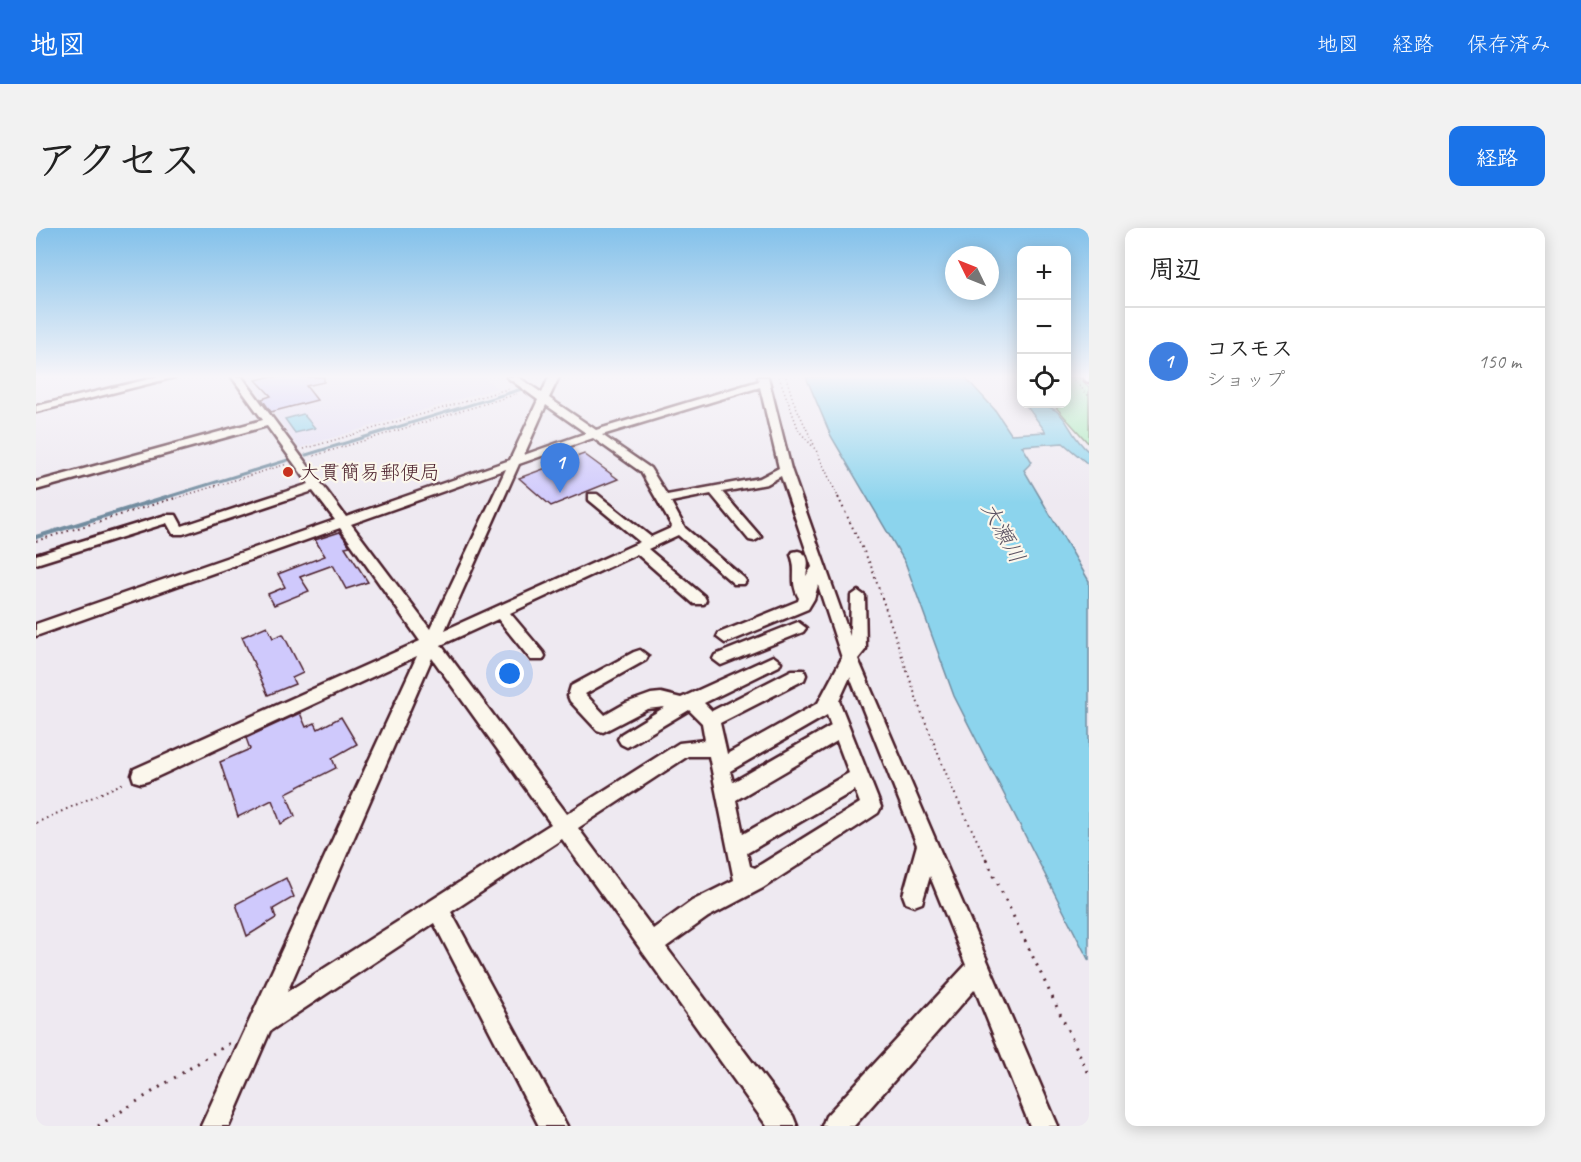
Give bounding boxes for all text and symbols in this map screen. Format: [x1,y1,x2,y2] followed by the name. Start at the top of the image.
[30,27,86,62] text: 地図
[1317,31,1359,57] text: 地図
[1392,31,1434,57] text: 経路
[1467,31,1551,57] text: 保存済み
[1449,126,1545,186] button: 経路
[36,134,201,187] text: アクセス
[945,246,999,300] north arrow
[1017,246,1071,408] map controls
[1017,246,1071,300] button: +
[1149,253,1201,286] text: 周辺
[1017,300,1071,354] button: −
[1206,335,1293,363] text: コスモス
[1164,349,1173,374] text: 1
[1478,349,1521,374] text: 150 m
[1017,354,1071,408] button: locate
[1206,367,1285,392] text: ショップ
[540,444,580,493] pin: 1
[300,460,440,485] place label: 大貫簡易郵便局
[281,465,295,479] marker: 大貫簡易郵便局
[975,497,1031,568] water label: 大瀬川
[495,659,524,688] your location

